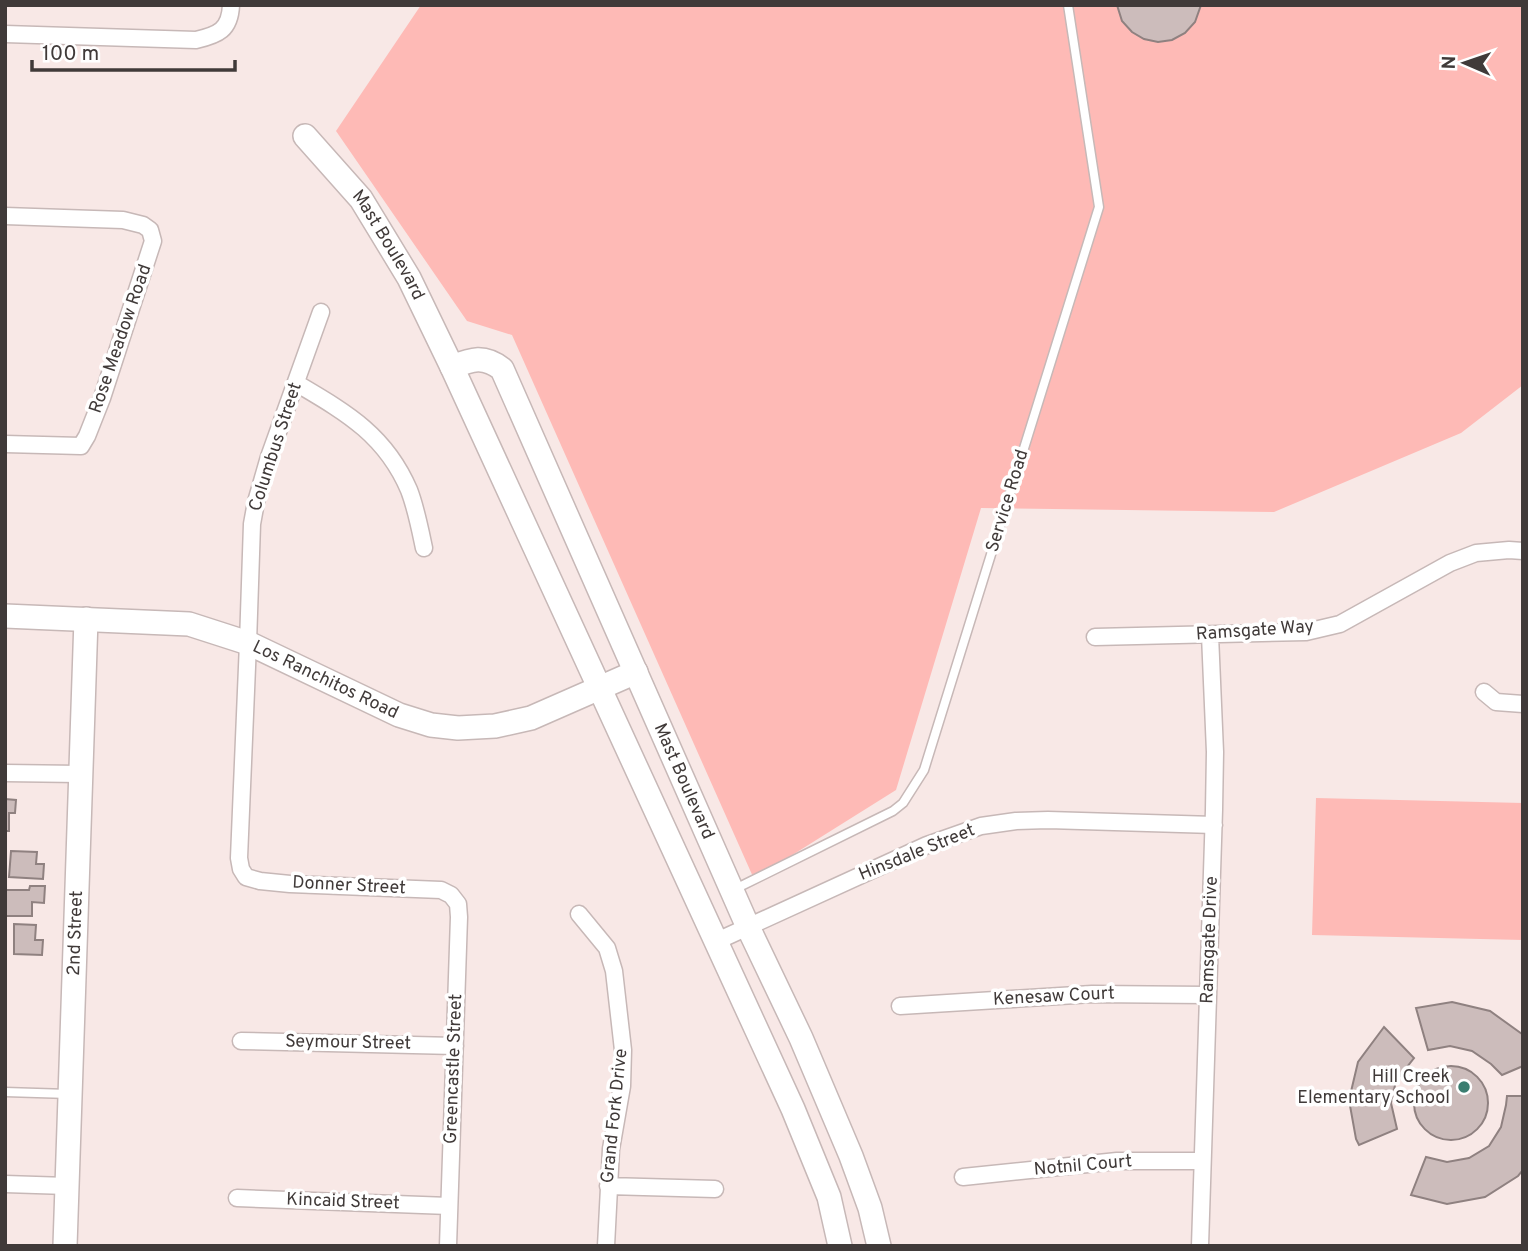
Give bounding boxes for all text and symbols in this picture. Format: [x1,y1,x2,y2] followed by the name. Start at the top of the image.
[32,28,234,72] scale bar
[1430,28,1500,98] north arrow
[42,41,99,68] text: 100 m
[1438,55,1462,70] text: N
[347,185,430,304] street label: Mast Boulevard
[85,261,157,417] street label: Rose Meadow Road
[244,379,308,515] street label: Columbus Street
[982,447,1034,555] street label: Service Road
[1195,615,1315,647] street label: Ramsgate Way
[249,635,402,725] street label: Los Ranchitos Road
[648,720,719,843] street label: Mast Boulevard
[856,819,978,887] street label: Hinsdale Street
[292,872,406,900] street label: Donner Street
[1196,876,1224,1004] street label: Ramsgate Drive
[63,890,88,976] street label: 2nd Street
[992,982,1116,1012] street label: Kenesaw Court
[440,993,468,1145] street label: Greencastle Street
[285,1030,411,1056] street label: Seymour Street
[596,1047,634,1185] street label: Grand Fork Drive
[1297,1066,1450,1110] place label: Hill Creek Elementary School
[1456,1079,1472,1095] marker: Hill Creek Elementary School
[1033,1150,1133,1182] street label: Notnil Court
[286,1189,400,1215] street label: Kincaid Street

